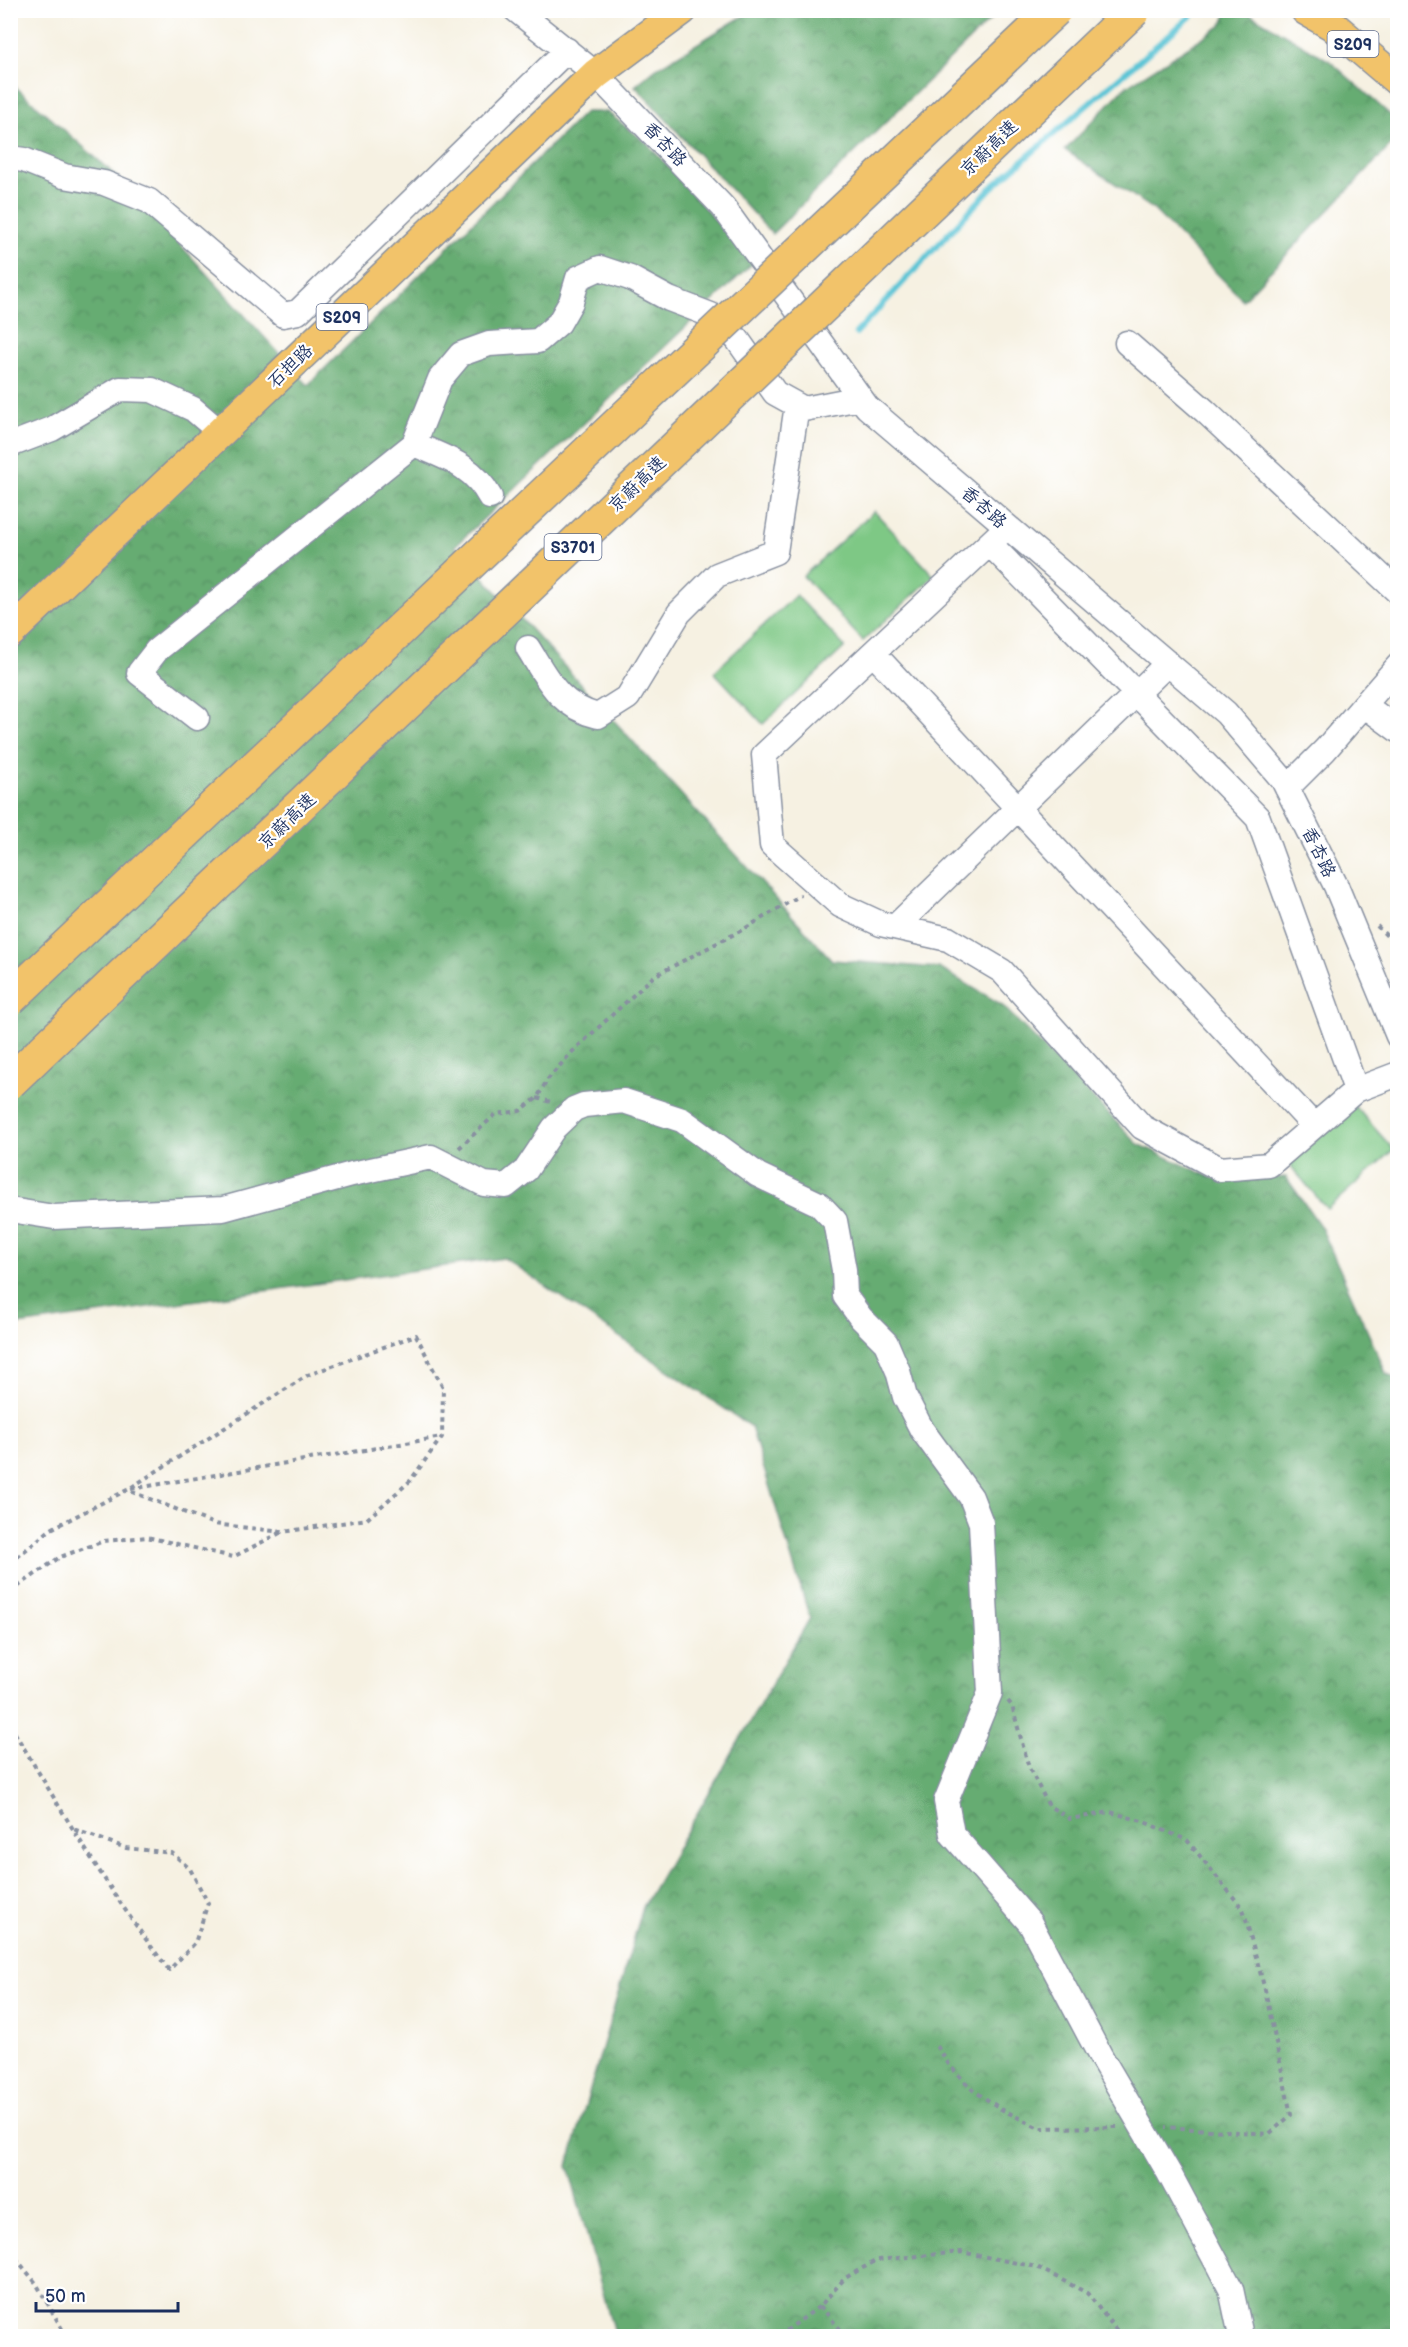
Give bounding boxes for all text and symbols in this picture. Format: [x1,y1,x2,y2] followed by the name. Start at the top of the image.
[1328,31,1378,57] road number: S209
[956,116,1023,181] street label: 京蔚高速
[638,118,691,171] street label: 香杏路
[316,304,368,330] road number: S209
[264,340,317,393] street label: 石担路
[604,452,671,517] street label: 京蔚高速
[956,482,1011,533] street label: 香杏路
[544,534,602,560] road number: S3701
[254,789,321,854] street label: 京蔚高速
[1297,823,1340,881] street label: 香杏路
[36,2275,178,2313] scale bar
[45,2286,86,2307] text: 50 m

